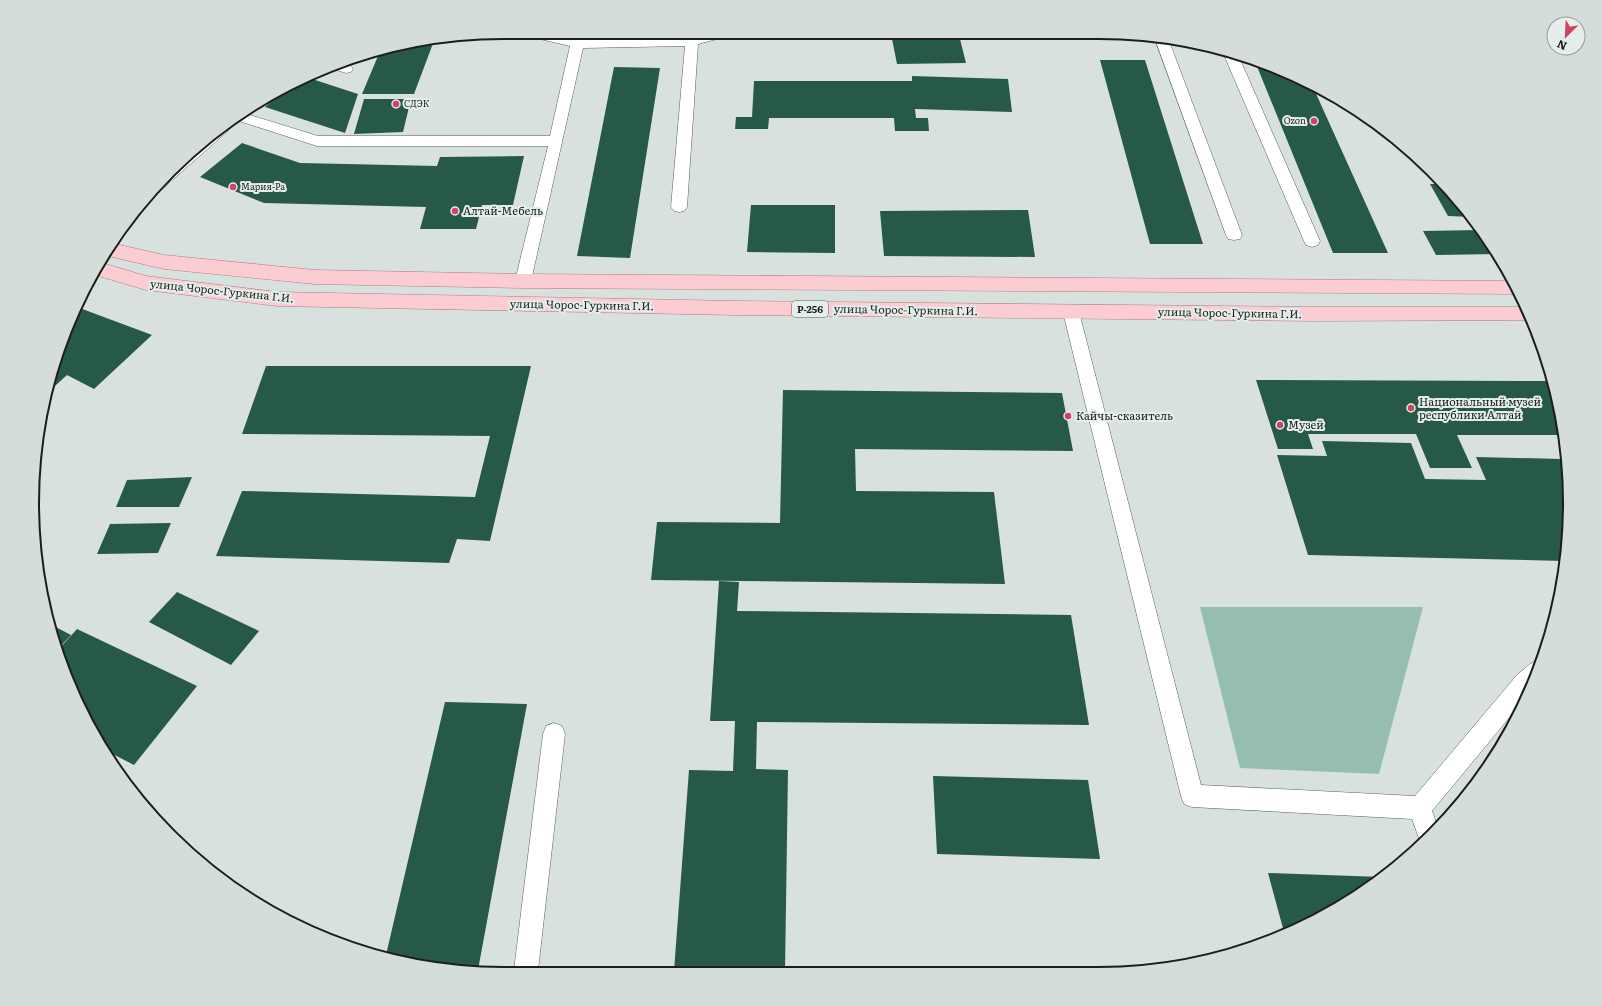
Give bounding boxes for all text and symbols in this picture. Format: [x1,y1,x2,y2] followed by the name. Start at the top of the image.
[1546,16,1586,56] north arrow
[1554,37,1569,55] text: N
[404,96,430,110] place label: СДЭК
[391,99,401,109] marker: СДЭК
[1284,113,1306,127] place label: Ozon
[1309,116,1319,126] marker: Ozon
[241,179,285,193] place label: Мария-Ра
[228,182,238,192] marker: Мария-Ра
[463,202,543,218] place label: Алтай-Мебель
[450,206,460,216] marker: Алтай-Мебель
[150,275,295,305] street label: улица Чорос-Гуркина Г.И.
[510,295,654,313] street label: улица Чорос-Гуркина Г.И.
[834,300,978,318] street label: улица Чорос-Гуркина Г.И.
[792,301,828,317] road number: Р-256
[1158,303,1302,321] street label: улица Чорос-Гуркина Г.И.
[1419,393,1541,422] place label: Национальный музей республики Алтай
[1406,403,1416,413] marker: Национальный музей республики Алтай
[1076,407,1173,423] place label: Кайчы-сказитель
[1063,411,1073,421] marker: Кайчы-сказитель
[1288,416,1324,432] place label: Музей
[1275,420,1285,430] marker: Музей

